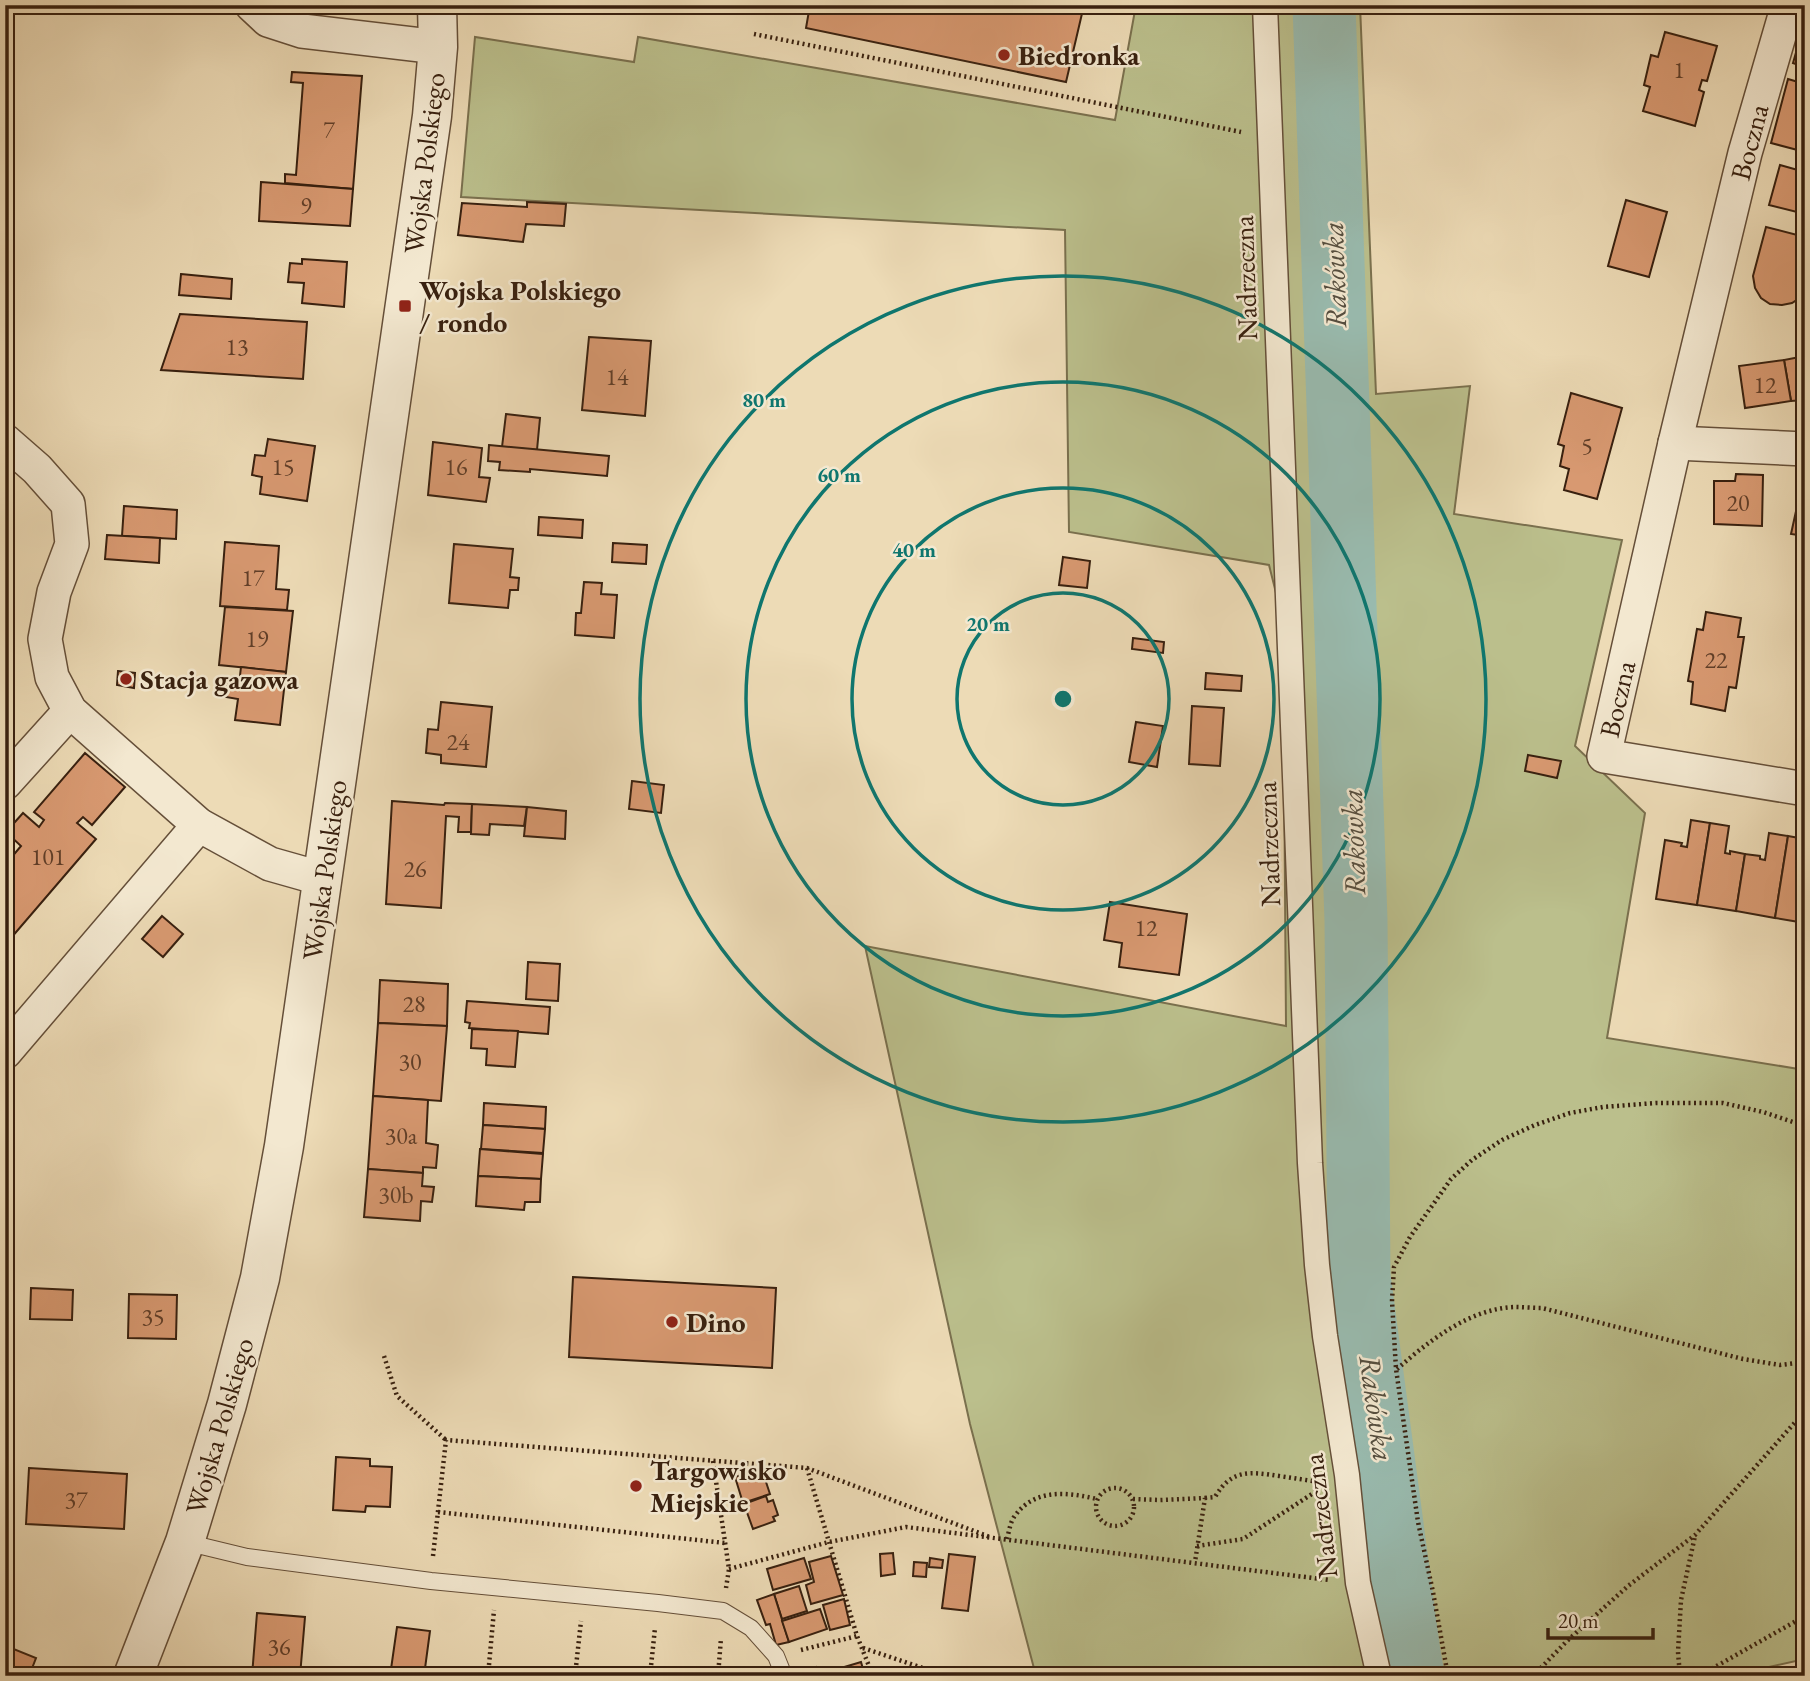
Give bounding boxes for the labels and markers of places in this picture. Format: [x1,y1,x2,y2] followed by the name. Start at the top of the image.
[1018,37,1140,73] place label: Biedronka
[996,47,1012,63] marker: Biedronka
[419,272,621,340] place label: Wojska Polskiego / rondo
[397,298,413,314] marker: Wojska Polskiego / rondo
[140,661,299,697] place label: Stacja gazowa
[118,671,134,687] marker: Stacja gazowa
[1051,687,1075,711] centre of rings
[686,1304,746,1340] place label: Dino
[664,1314,680,1330] marker: Dino
[650,1452,786,1520] place label: Targowisko Miejskie
[628,1478,644,1494] marker: Targowisko Miejskie

